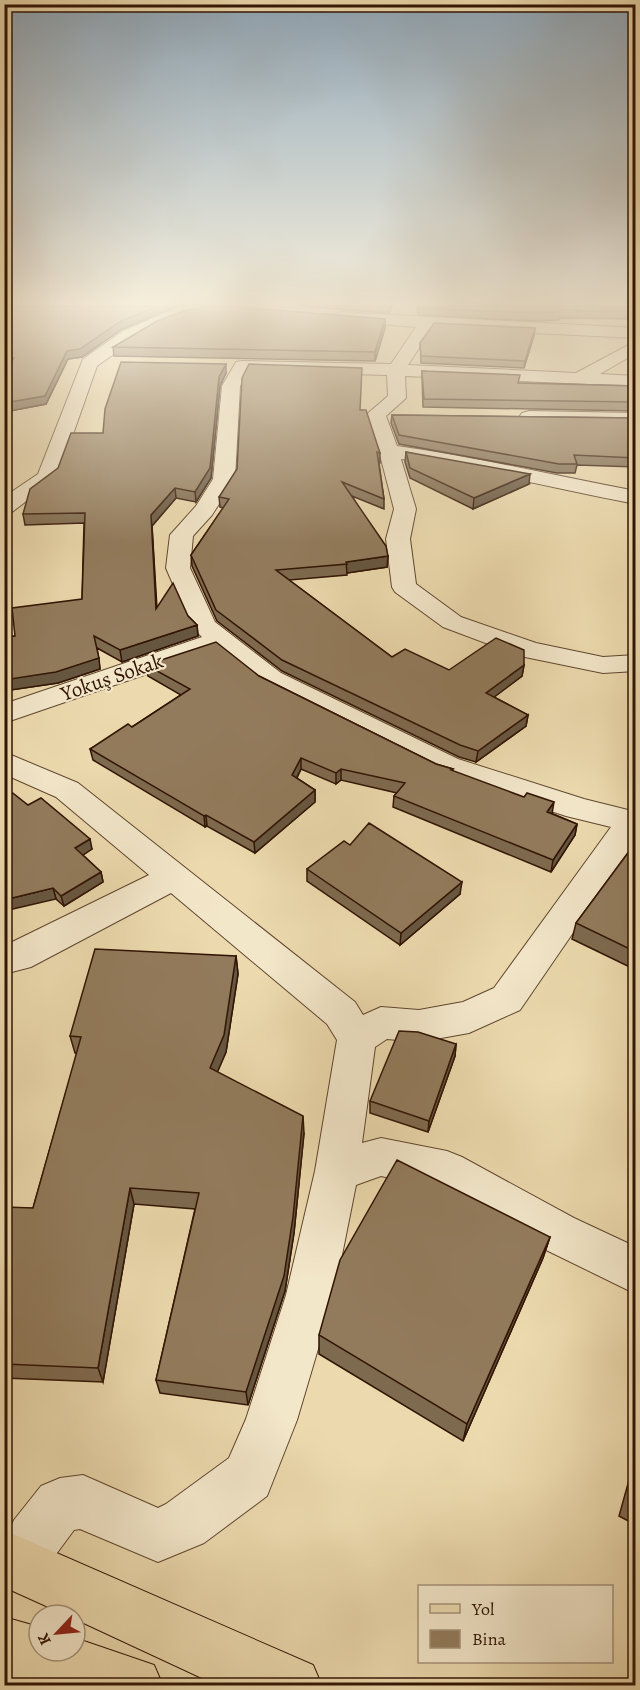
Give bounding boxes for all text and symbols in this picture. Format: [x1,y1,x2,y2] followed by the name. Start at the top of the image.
[56,646,168,708] street label: Yokuş Sokak
[418,1585,613,1663] legend
[471,1597,495,1621] text: Yol
[27,1603,87,1663] north arrow
[472,1627,507,1651] text: Bina
[32,1629,57,1649] text: K

